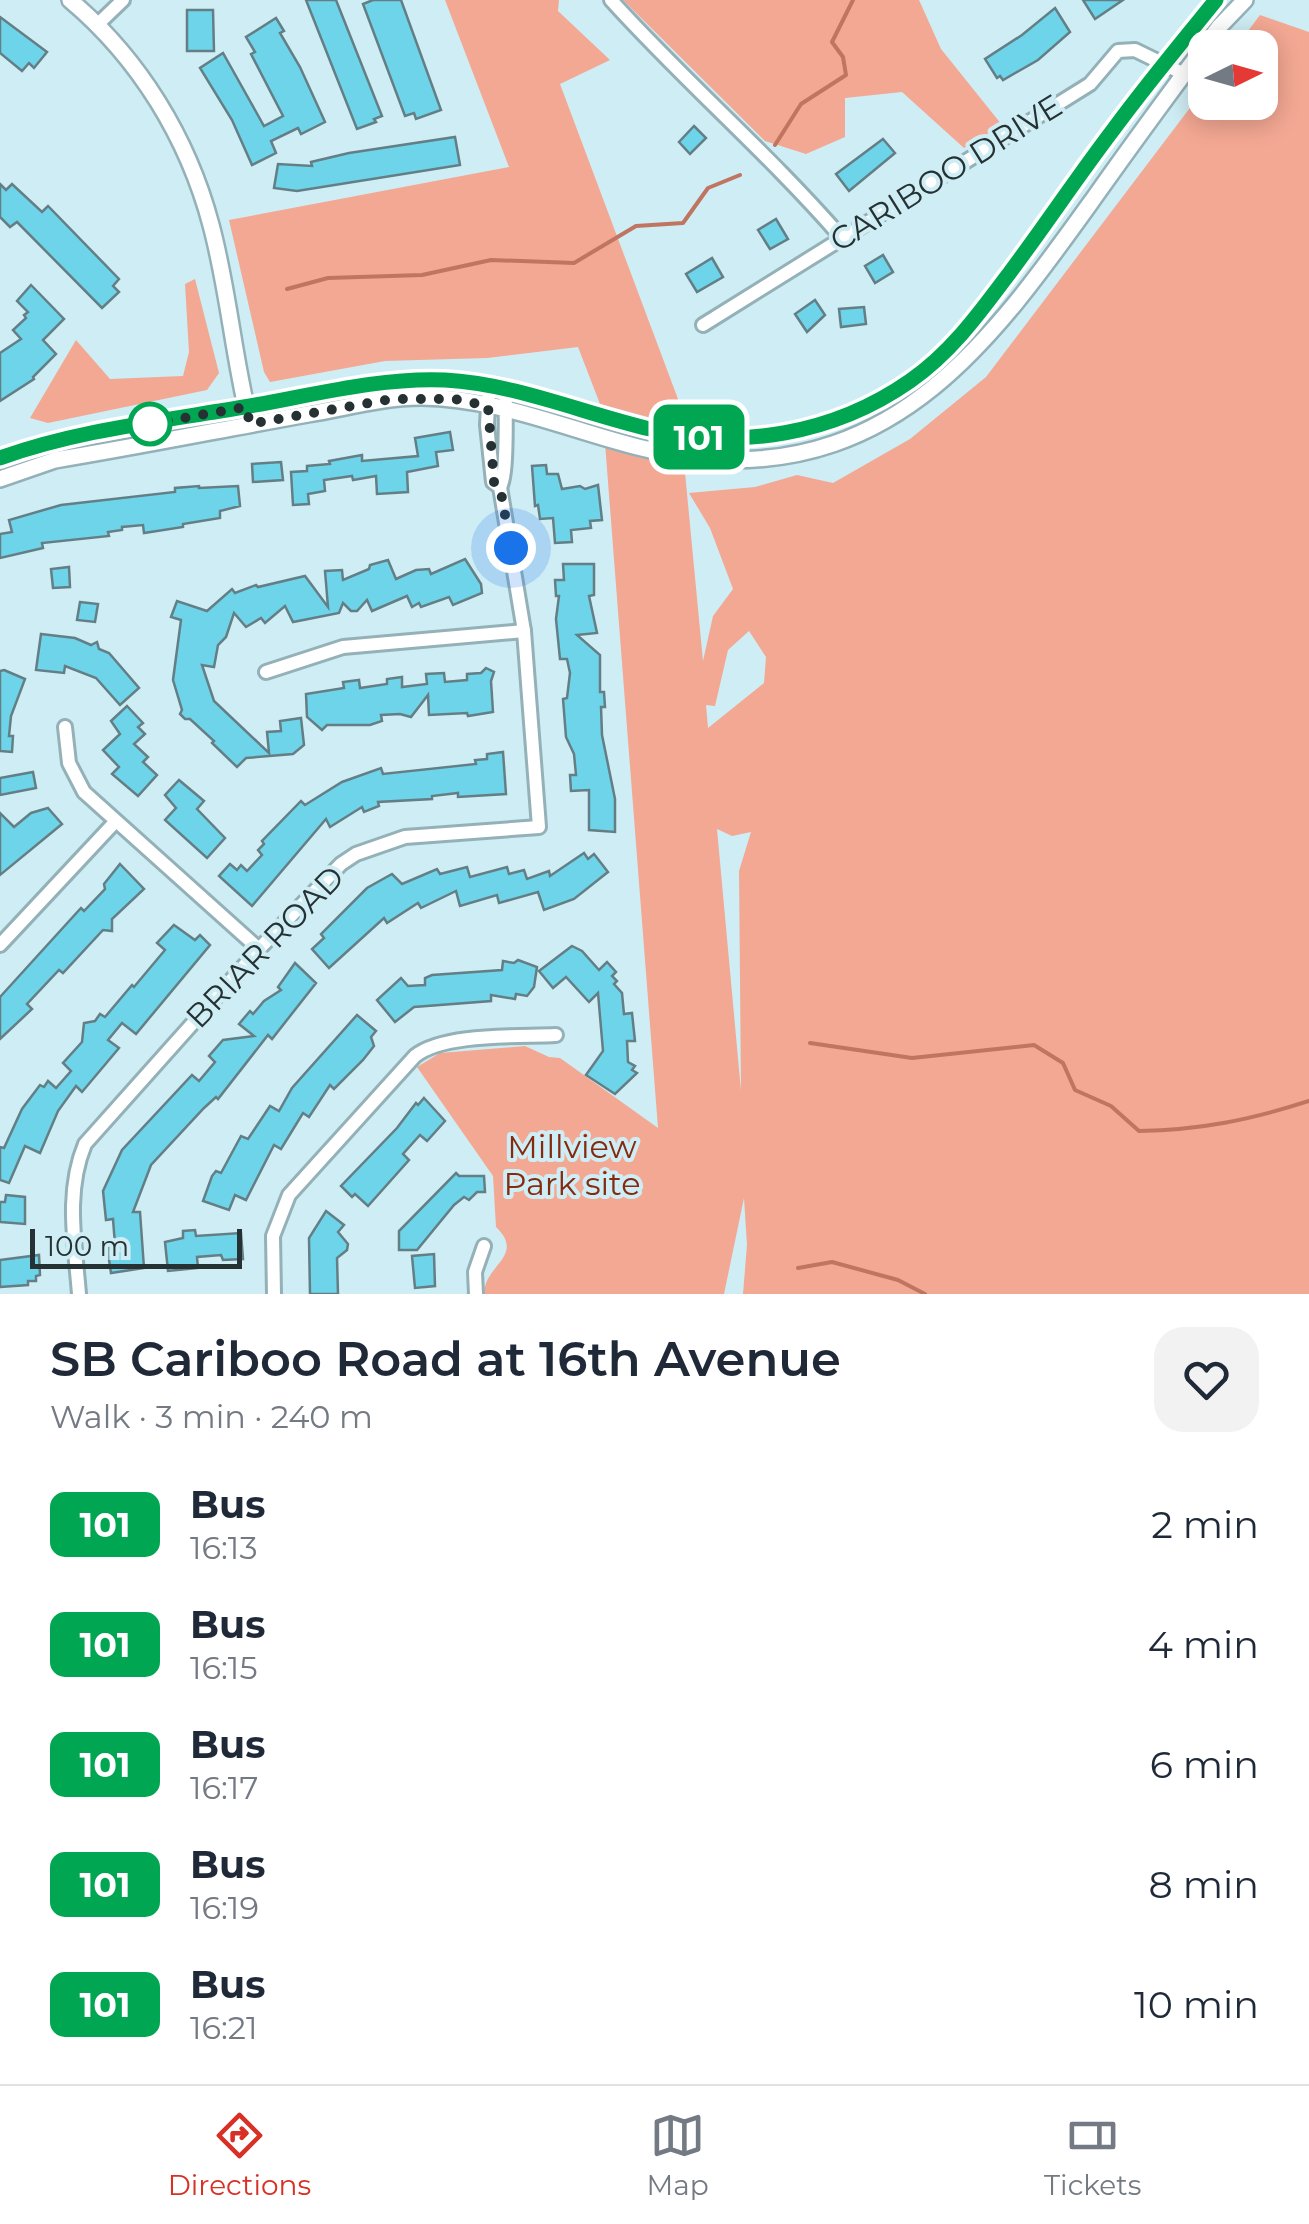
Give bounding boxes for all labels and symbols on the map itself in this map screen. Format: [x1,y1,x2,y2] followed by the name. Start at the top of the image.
[1188,30,1278,120] north arrow
[823,86,1069,260] street label: CARIBOO DRIVE
[129,403,171,445] unlabelled marker
[642,404,756,470] line badge: 101
[486,523,536,573] your location
[178,857,352,1036] street label: BRIAR ROAD
[503,1127,641,1203] park label: Millview Park site
[30,1224,242,1268] scale bar

